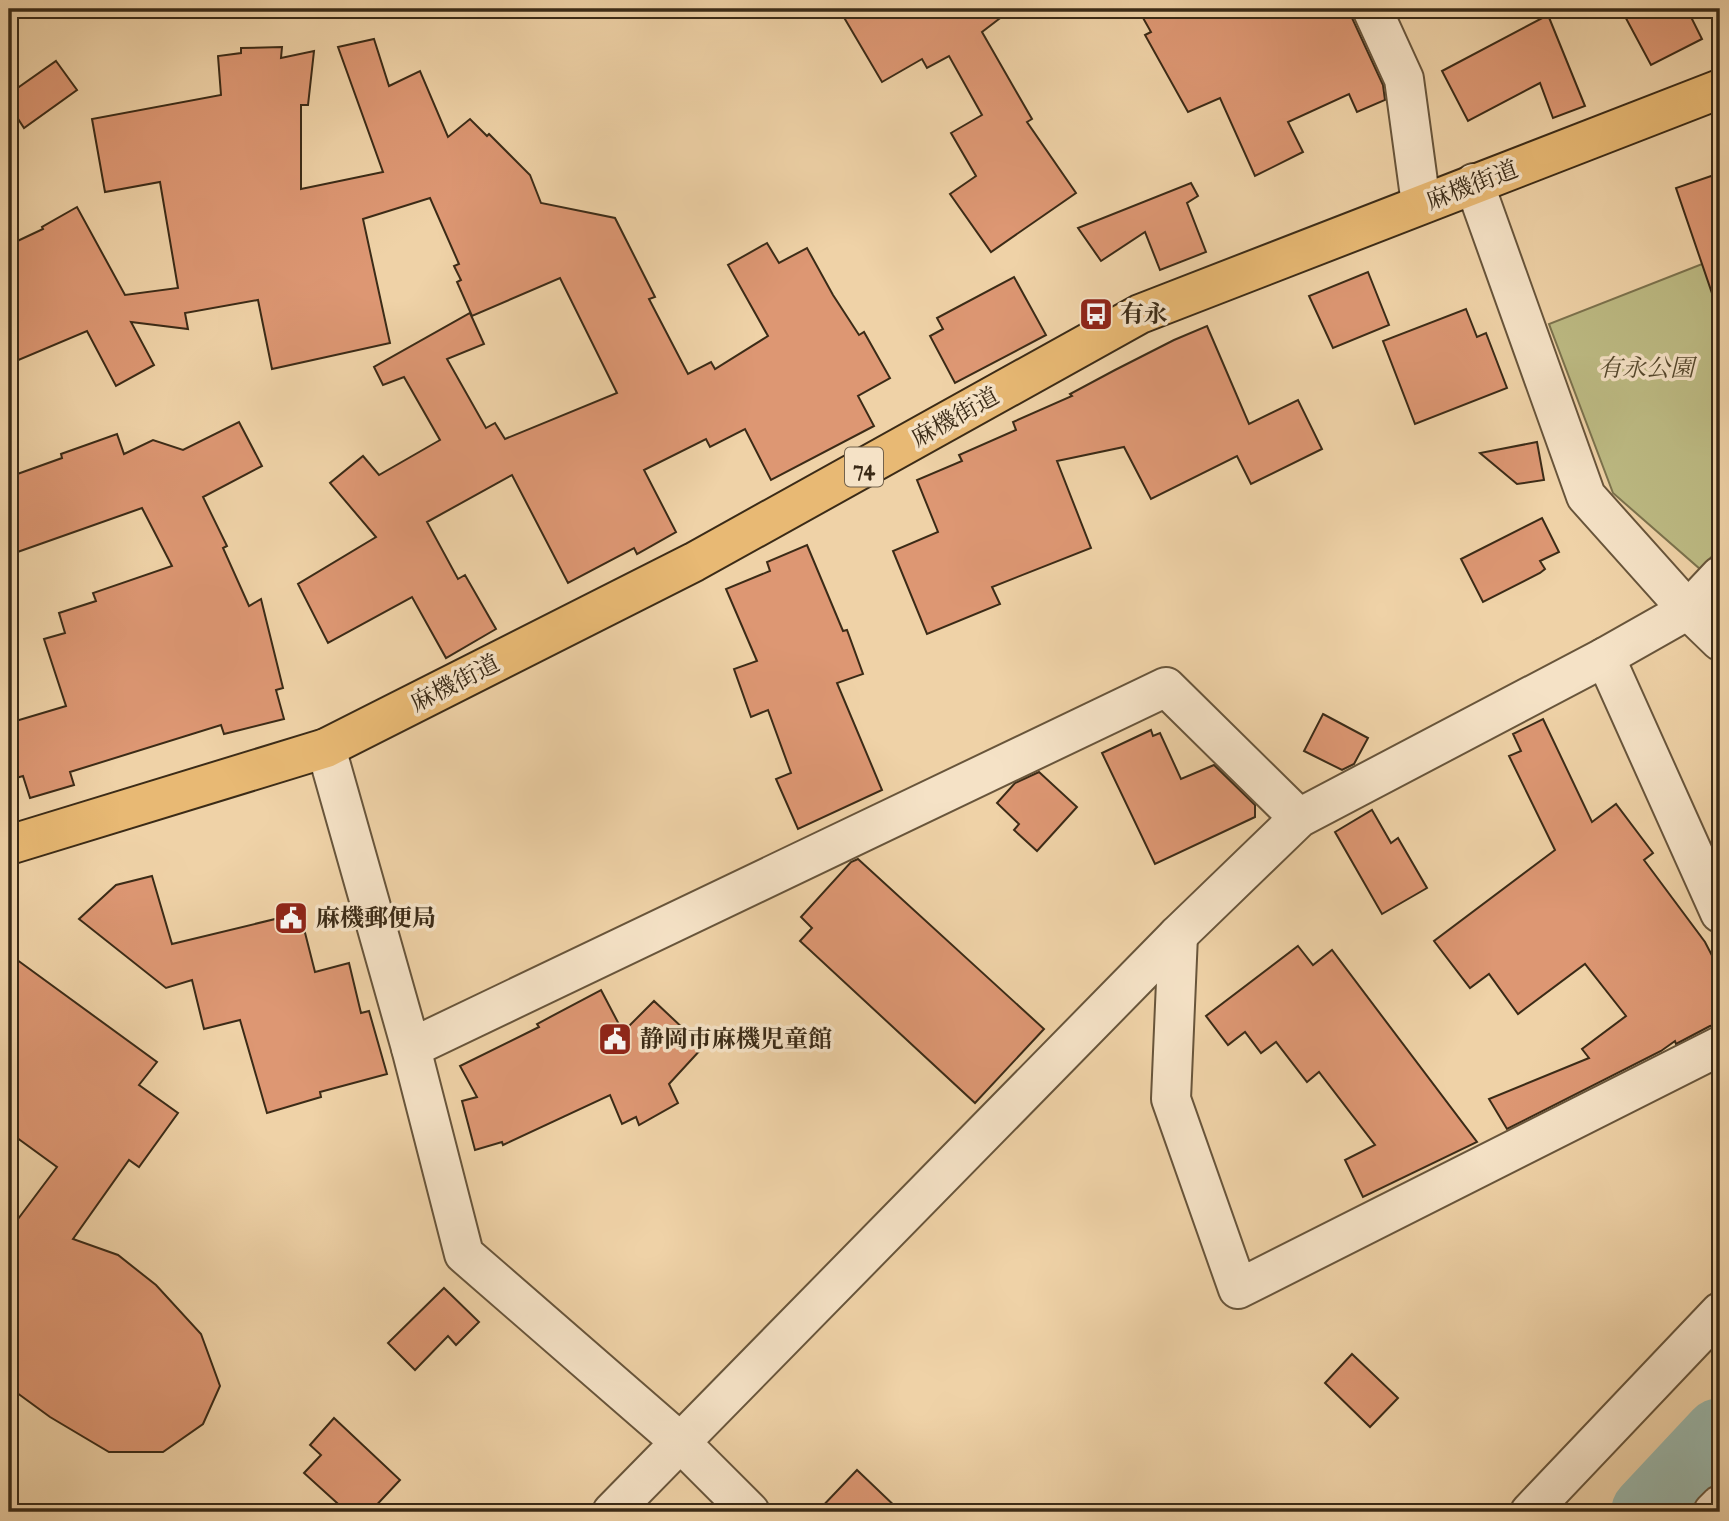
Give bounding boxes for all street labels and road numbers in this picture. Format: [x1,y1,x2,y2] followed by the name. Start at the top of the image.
[1422,155,1523,218] street label: 麻機街道
[906,381,1005,455] street label: 麻機街道
[845,447,883,486] road number: 74
[406,649,505,720] street label: 麻機街道

